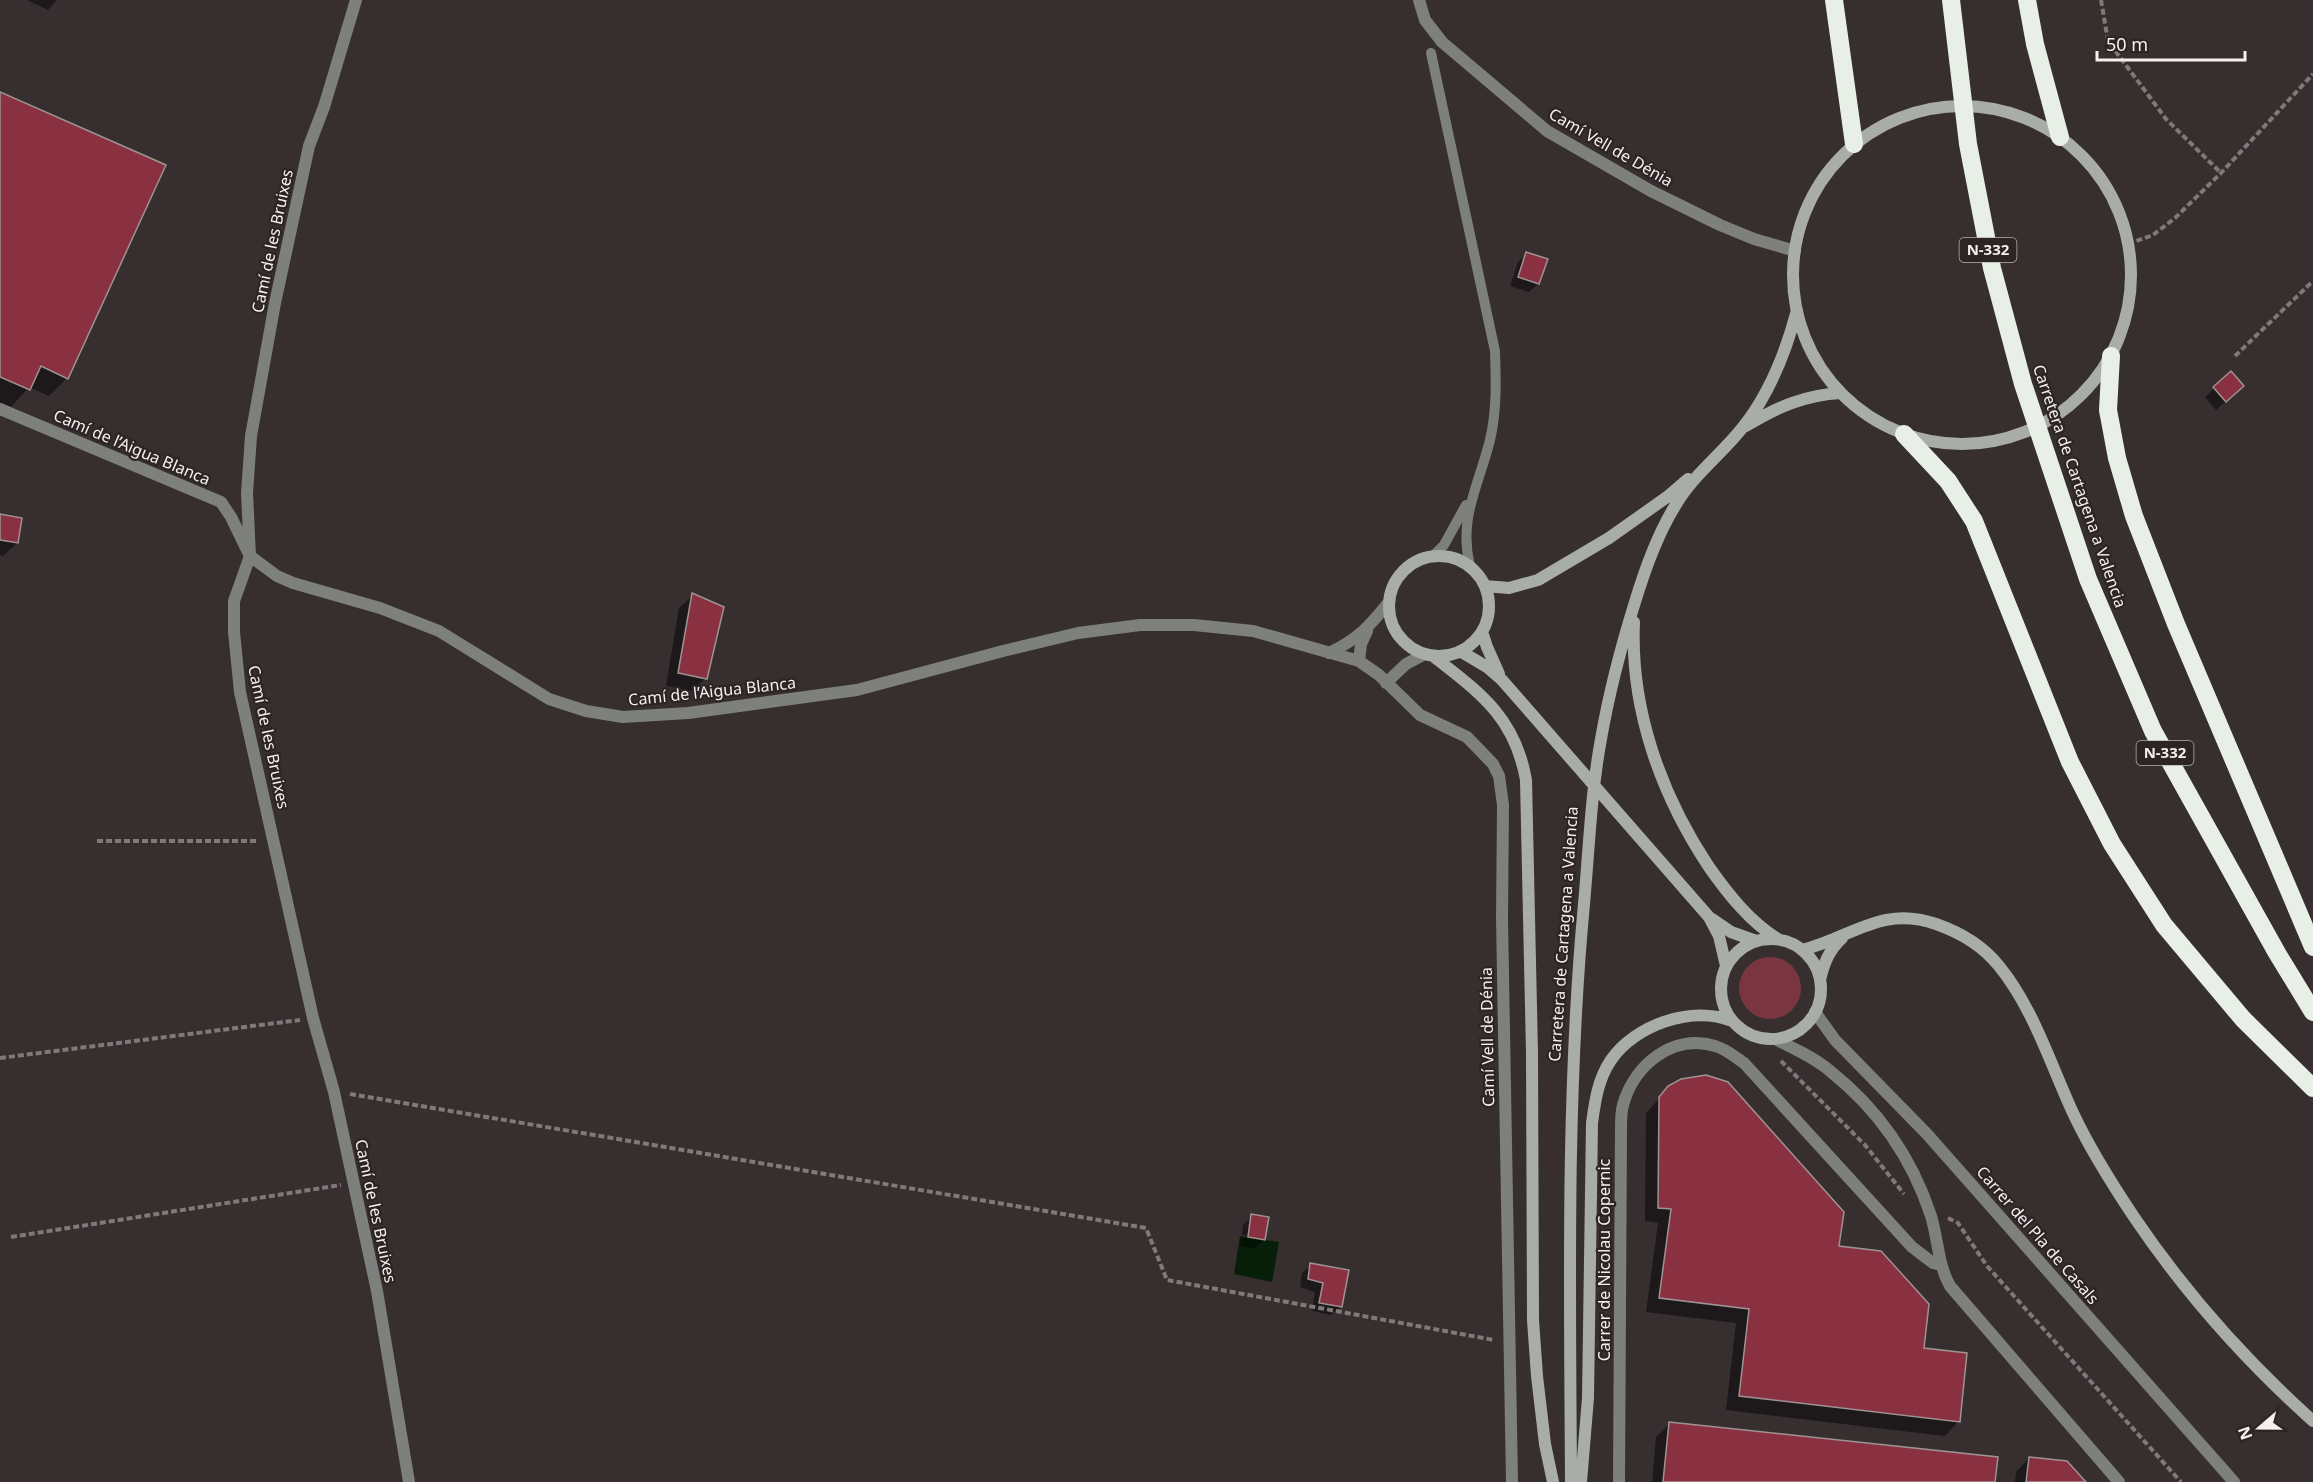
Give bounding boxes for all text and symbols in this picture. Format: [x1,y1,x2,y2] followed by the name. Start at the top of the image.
[2097,24,2246,62] scale bar
[2106,32,2148,56] text: 50 m
[1545,103,1677,191] street label: Camí Vell de Dénia
[246,167,298,315] street label: Camí de les Bruixes
[1960,238,2016,262] road number: N-332
[2028,361,2132,611] street label: Carretera de Cartagena a Valencia
[50,404,214,490] street label: Camí de l’Aigua Blanca
[243,663,295,811] street label: Camí de les Bruixes
[627,671,797,711] street label: Camí de l’Aigua Blanca
[2136,741,2194,765] road number: N-332
[1543,806,1583,1062] street label: Carretera de Cartagena a Valencia
[1475,967,1499,1107] street label: Camí Vell de Dénia
[350,1137,402,1285] street label: Camí de les Bruixes
[1593,1158,1615,1361] street label: Carrer de Nicolau Copernic
[1972,1161,2104,1309] street label: Carrer del Pla de Casals
[2229,1398,2289,1458] north arrow
[2232,1423,2257,1443] text: N

